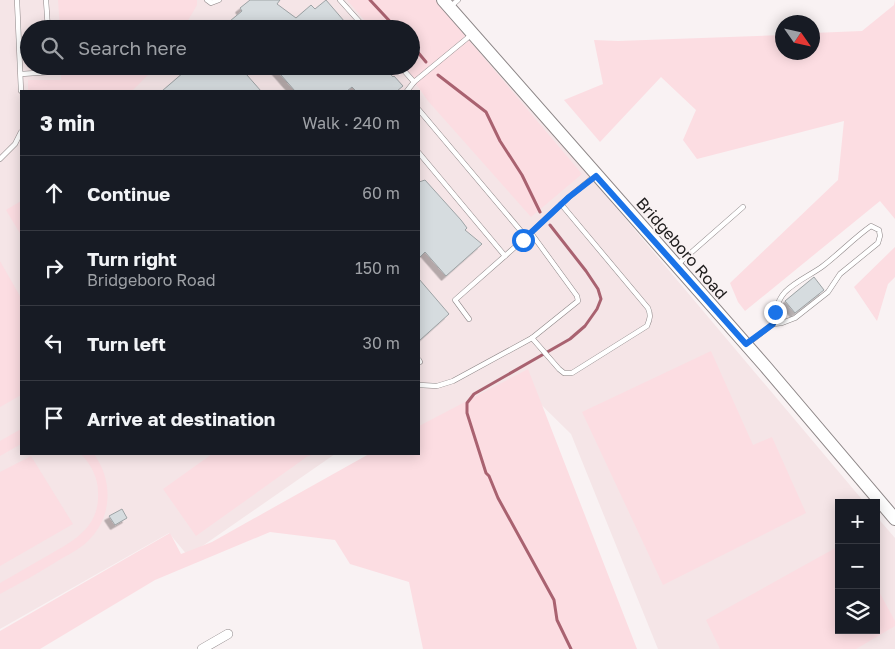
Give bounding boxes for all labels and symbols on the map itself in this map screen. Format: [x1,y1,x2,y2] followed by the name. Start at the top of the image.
[775,15,820,60] north arrow
[632,193,732,303] street label: Bridgeboro Road
[512,229,535,252] route start
[764,301,787,324] route end

